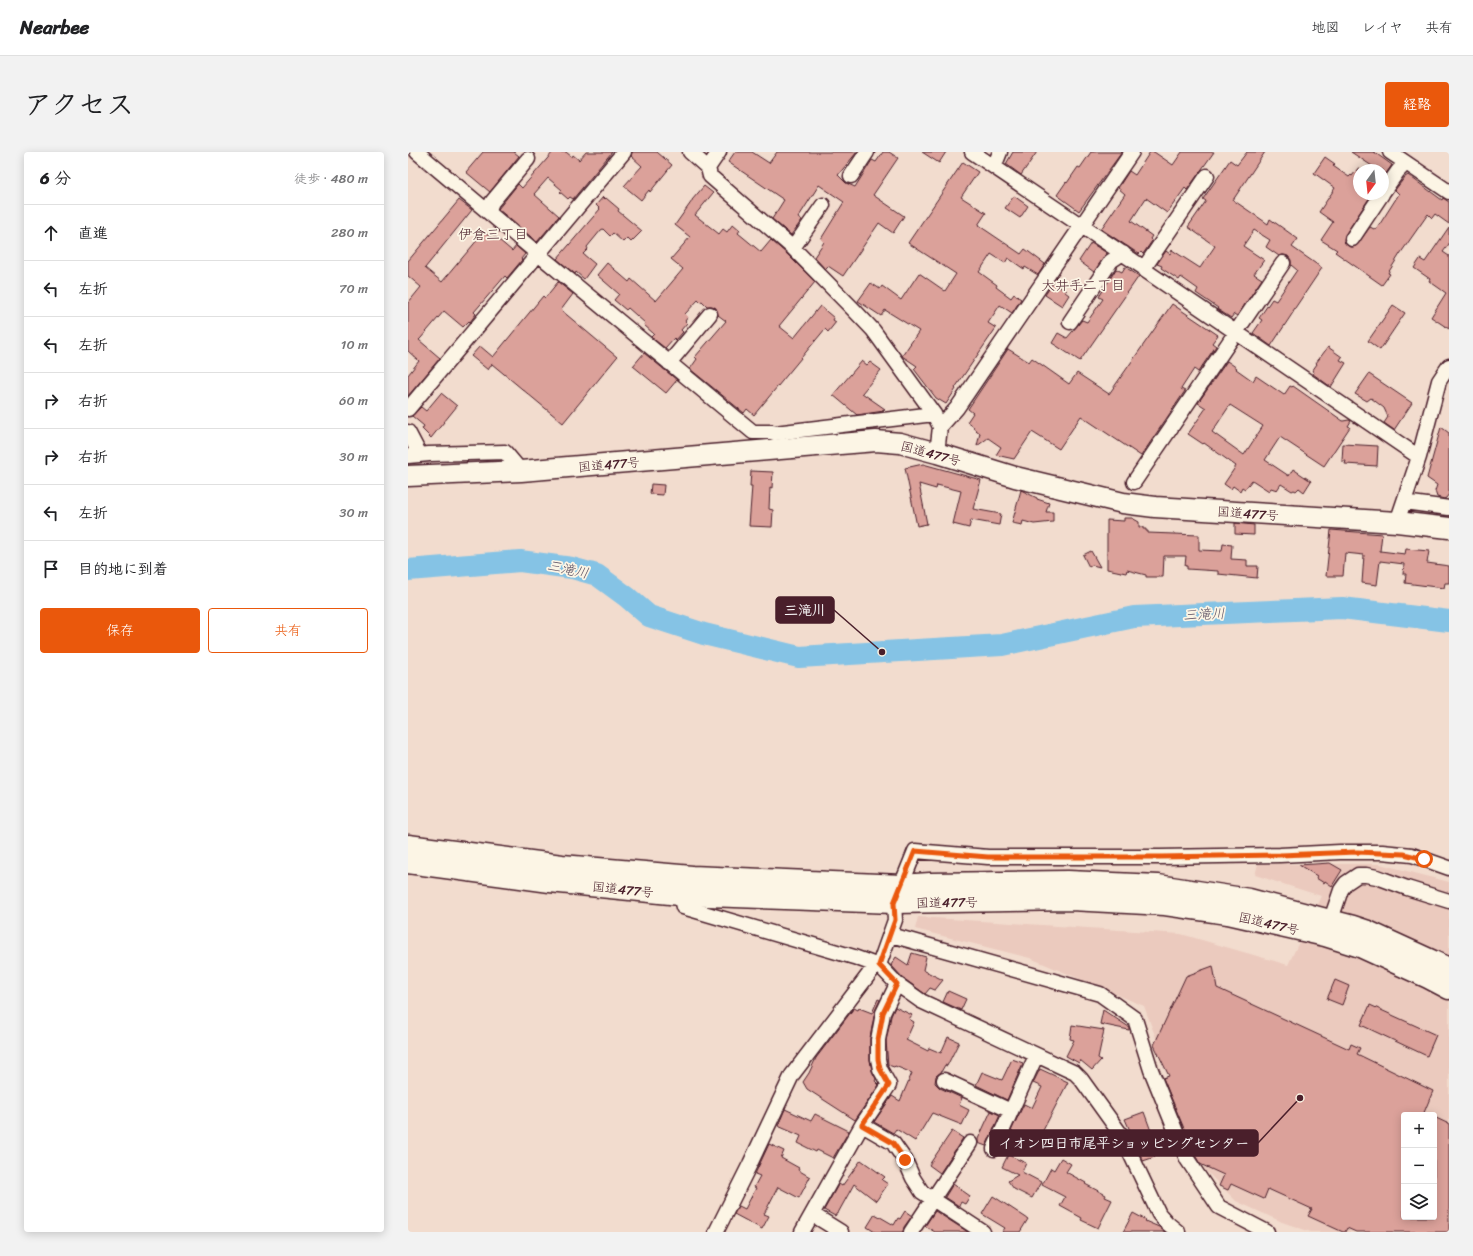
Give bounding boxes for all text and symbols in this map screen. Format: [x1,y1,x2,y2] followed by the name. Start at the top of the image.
[20,11,89,44] text: Nearbee
[1312,15,1340,40] text: 地図
[1362,15,1403,40] text: レイヤ
[1425,15,1453,40] text: 共有
[24,80,134,129] text: アクセス
[1385,82,1449,127] button: 経路
[40,163,71,193] text: 6 分
[1353,164,1389,200] north arrow
[294,167,368,190] text: 徒歩 · 480 m
[78,220,108,246] text: 直進
[331,221,368,244] text: 280 m
[40,222,62,244] icon: ahead
[458,222,528,247] district label: 伊倉三丁目
[1041,273,1125,298] district label: 大井手二丁目
[78,276,108,302] text: 左折
[339,277,368,300] text: 70 m
[40,278,62,300] icon: left
[78,332,108,358] text: 左折
[341,333,368,356] text: 10 m
[40,334,62,356] icon: left
[78,388,108,414] text: 右折
[339,389,368,412] text: 60 m
[40,390,62,412] icon: right
[898,434,964,473] street label: 国道477号
[78,444,108,470] text: 右折
[339,445,368,468] text: 30 m
[40,446,62,468] icon: right
[577,450,641,479] street label: 国道477号
[78,500,108,526] text: 左折
[1216,500,1280,527] street label: 国道477号
[339,501,368,524] text: 30 m
[40,502,62,524] icon: left
[545,553,591,586] water label: 三滝川
[78,556,168,582] text: 目的地に到着
[40,558,62,580] icon: arrive
[776,597,834,623] callout: 三滝川
[784,598,826,623] text: 三滝川
[1182,601,1226,628] water label: 三滝川
[40,608,200,653] button: 保存
[208,608,368,653] button: 共有
[1415,850,1433,868] route start
[591,875,655,904] street label: 国道477号
[916,890,978,915] street label: 国道477号
[1236,905,1302,942] street label: 国道477号
[1401,1112,1437,1220] map controls
[1401,1112,1437,1148] button: +
[990,1130,1258,1156] callout: イオン四日市尾平ショッピングセンター
[999,1131,1249,1156] text: イオン四日市尾平ショッピングセンター
[1401,1148,1437,1184] button: −
[896,1151,914,1169] route end
[1401,1184,1437,1220] button: layers

